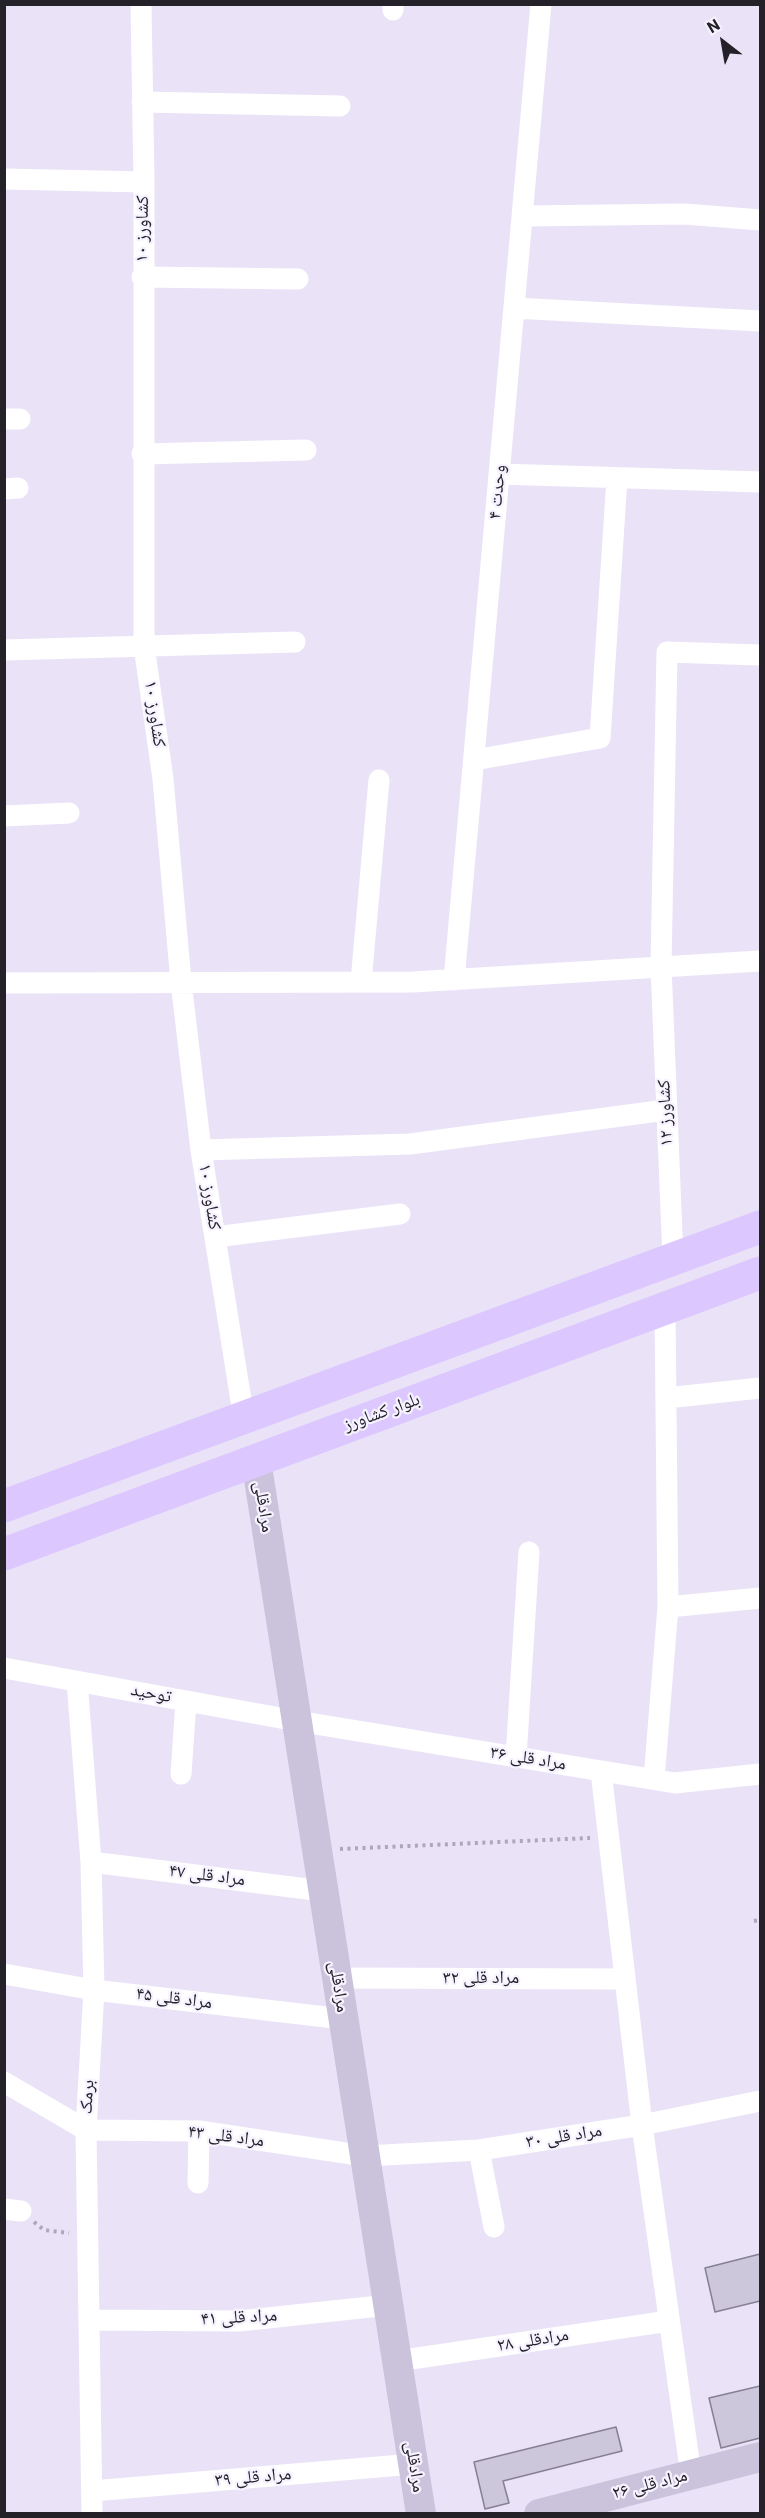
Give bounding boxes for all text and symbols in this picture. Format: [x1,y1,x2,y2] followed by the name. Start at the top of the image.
[693,12,753,72] north arrow
[704,15,723,37] text: N
[132,195,154,263] street label: کشاورز ۱۰
[485,464,511,520] street label: وحدت ۴
[139,679,169,749] street label: کشاورز ۱۰
[654,1079,678,1147] street label: کشاورز ۱۲
[193,1162,225,1232] street label: کشاورز ۱۰
[341,1389,423,1437] street label: بلوار کشاورز
[248,1480,278,1534] street label: مرادقلی
[129,1680,173,1708] street label: توحید
[488,1742,568,1776] street label: مراد قلی ۳۶
[168,1861,246,1891] street label: مراد قلی ۴۷
[323,1960,353,2014] street label: مرادقلی
[443,1967,519,1989] street label: مراد قلی ۳۲
[135,1984,213,2014] street label: مراد قلی ۴۵
[76,2079,100,2115] street label: برمک
[524,2120,604,2154] street label: مراد قلی ۳۰
[187,2122,265,2152] street label: مراد قلی ۴۳
[200,2305,278,2331] street label: مراد قلی ۴۱
[496,2325,570,2357] street label: مرادقلی ۲۸
[399,2440,429,2494] street label: مرادقلی
[214,2464,292,2492] street label: مراد قلی ۳۹
[610,2465,690,2505] street label: مراد قلی ۲۶

